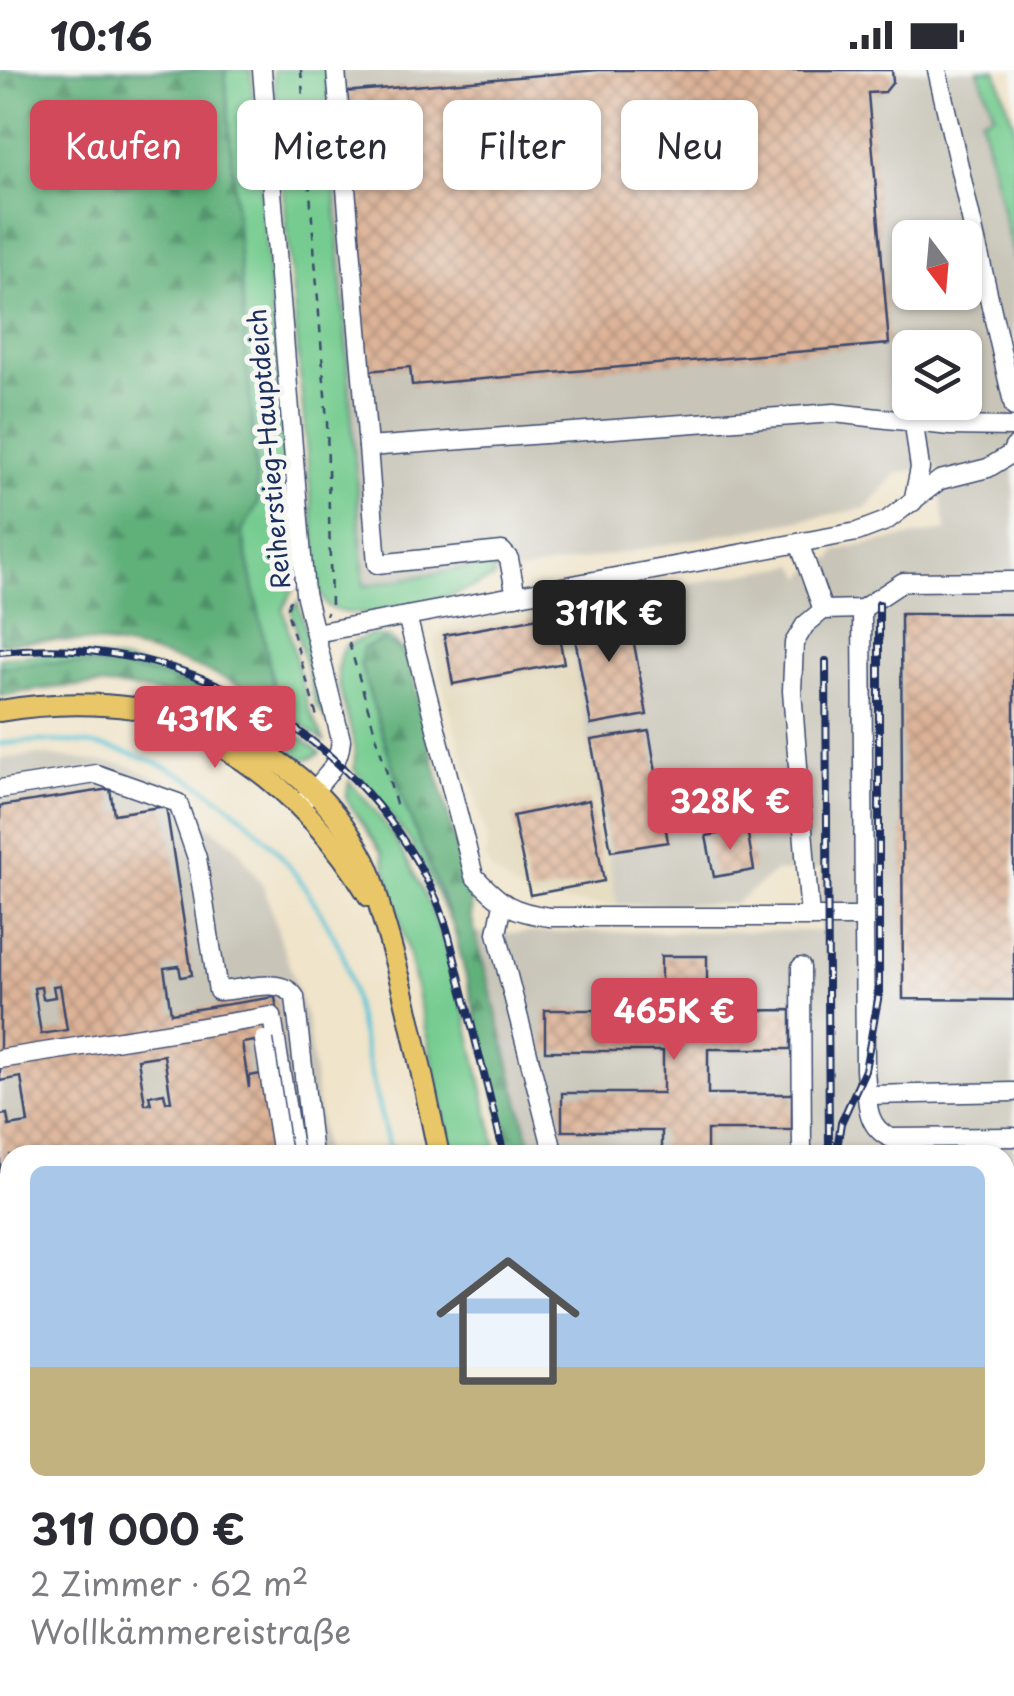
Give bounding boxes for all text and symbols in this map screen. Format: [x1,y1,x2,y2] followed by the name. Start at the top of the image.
[50,7,152,64] text: 10:16
[30,100,217,190] chip: Kaufen
[237,100,423,190] chip: Mieten
[443,100,601,190] chip: Filter
[621,100,758,190] chip: Neu
[892,220,982,310] north arrow
[892,220,982,420] map controls
[237,307,299,591] street label: Reiherstieg-Hauptdeich
[892,330,982,420] button: layers
[528,580,690,665] pin: 311K €
[555,588,663,636] text: 311K €
[134,686,296,771] pin: 431K €
[156,694,274,742] text: 431K €
[649,768,811,853] pin: 328K €
[670,776,790,824] text: 328K €
[593,978,755,1063] pin: 465K €
[613,986,735,1034] text: 465K €
[418,1231,598,1411] icon: home
[30,1496,245,1559] text: 311 000 €
[30,1559,308,1607] text: 2 Zimmer · 62 m²
[30,1607,351,1655] text: Wollkämmereistraße

